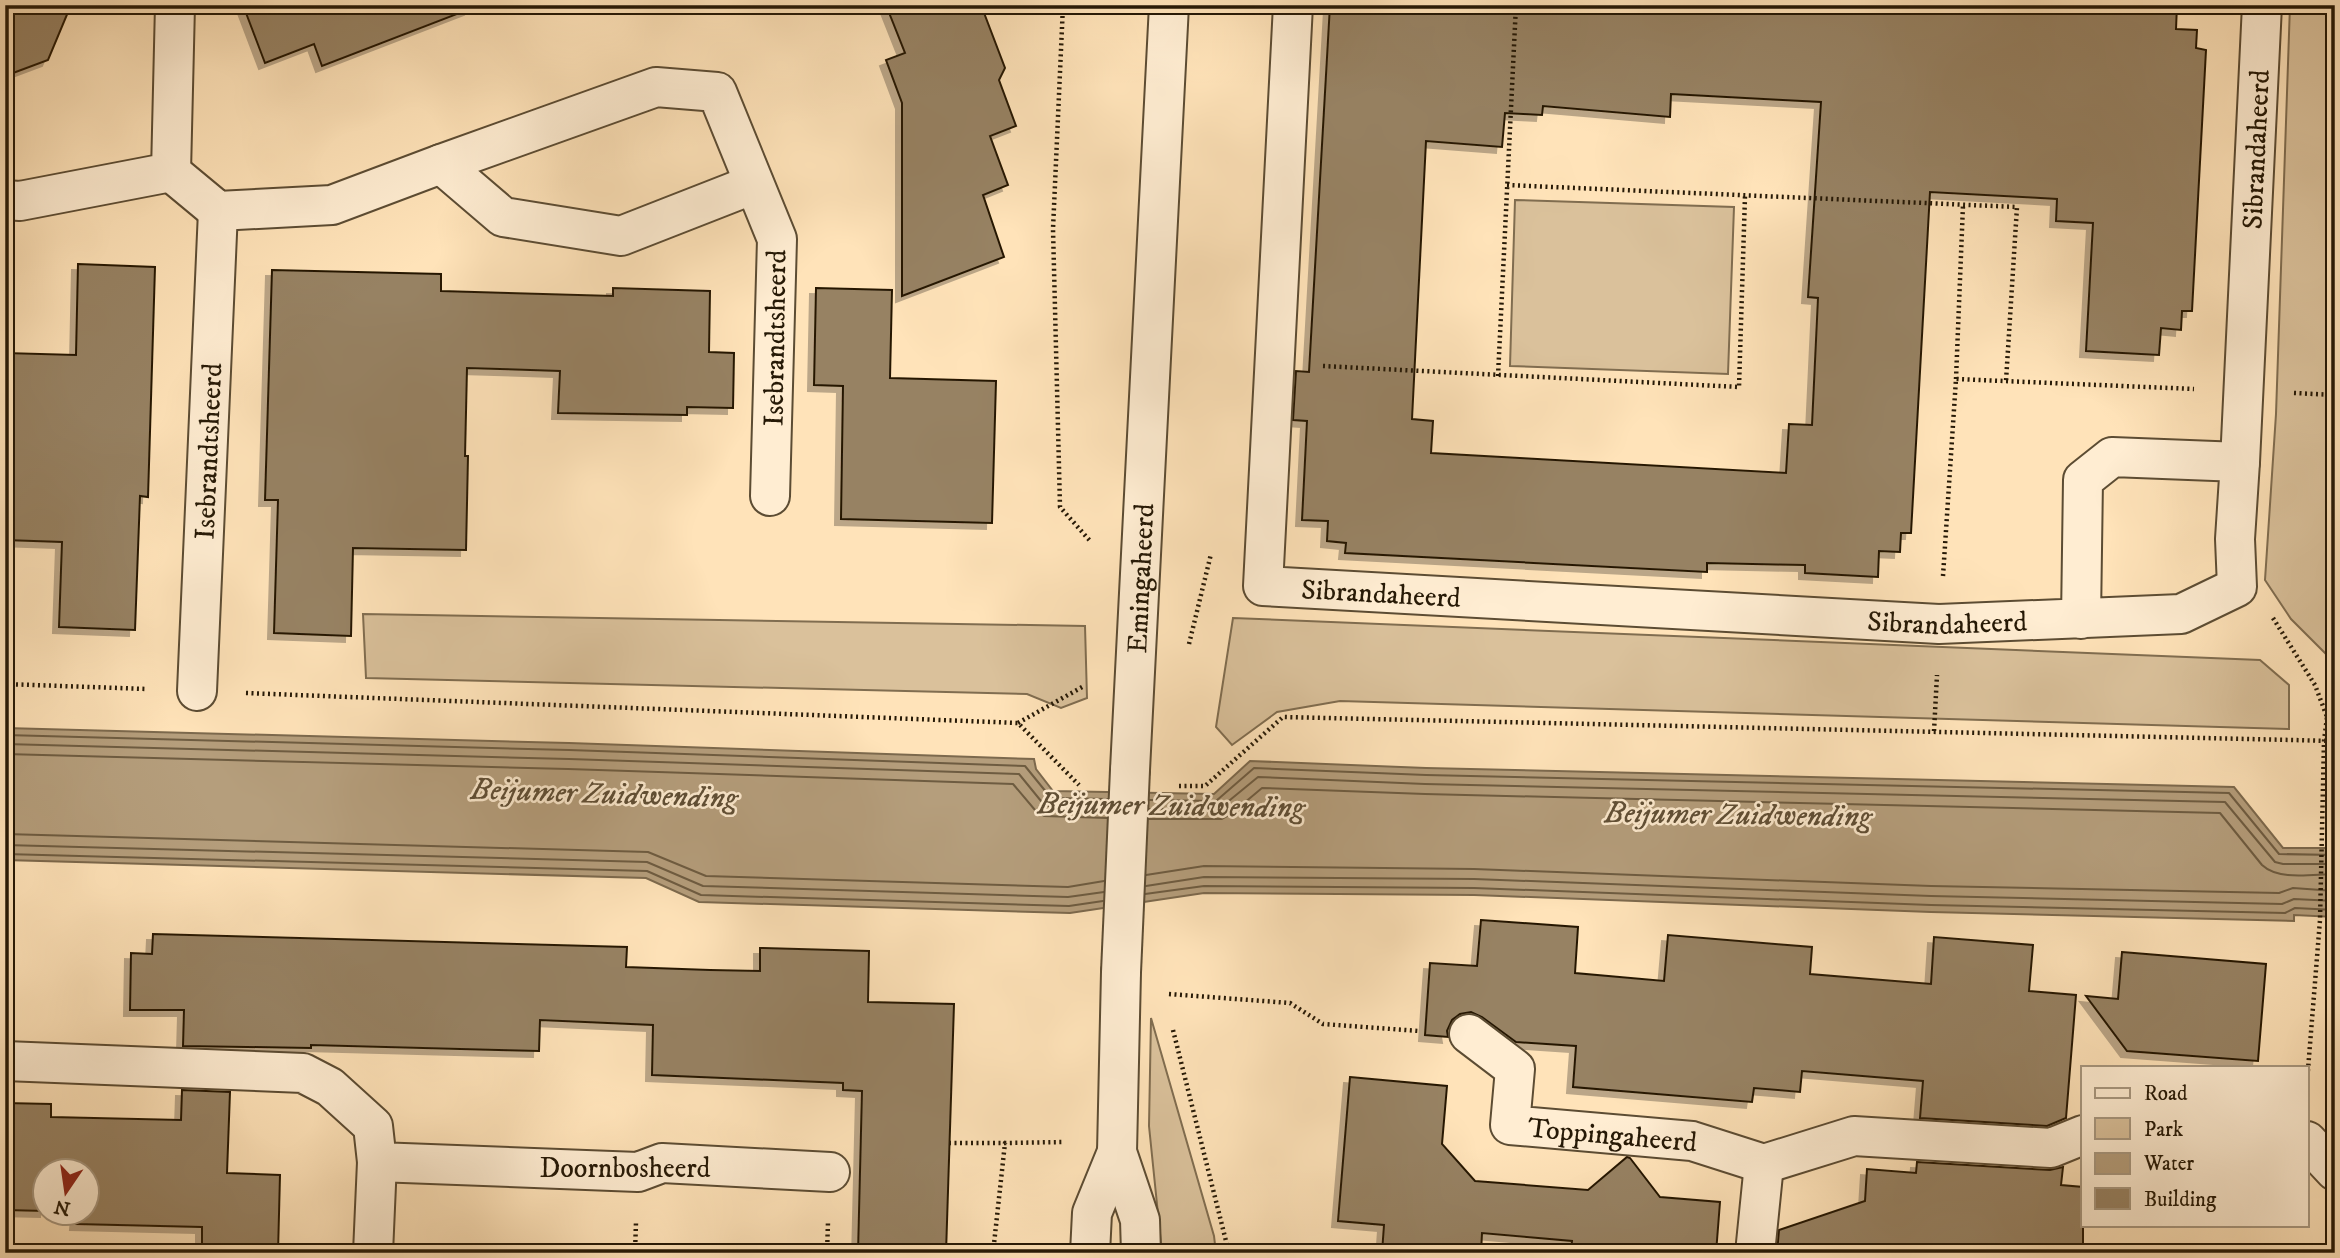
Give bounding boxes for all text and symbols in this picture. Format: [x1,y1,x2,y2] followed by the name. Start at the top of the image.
[2235,69,2278,230] street label: Sibrandaheerd
[756,249,795,427] street label: Isebrandtsheerd
[188,362,230,540] street label: Isebrandtsheerd
[1120,502,1163,654] street label: Emingaheerd
[1300,572,1462,616] street label: Sibrandaheerd
[1866,604,2028,643] street label: Sibrandaheerd
[469,771,741,818] water label: Beijumer Zuidwending
[1036,786,1307,827] water label: Beijumer Zuidwending
[1603,795,1874,836] water label: Beijumer Zuidwending
[2081,1066,2308,1226] legend
[2144,1081,2188,1107] text: Road
[1526,1111,1698,1160] street label: Toppingaheerd
[2144,1117,2184,1143] text: Park
[539,1151,711,1186] street label: Doornbosheerd
[2143,1151,2194,1177] text: Water
[32,1156,102,1226] north arrow
[2144,1187,2217,1213] text: Building
[52,1194,73,1220] text: N

